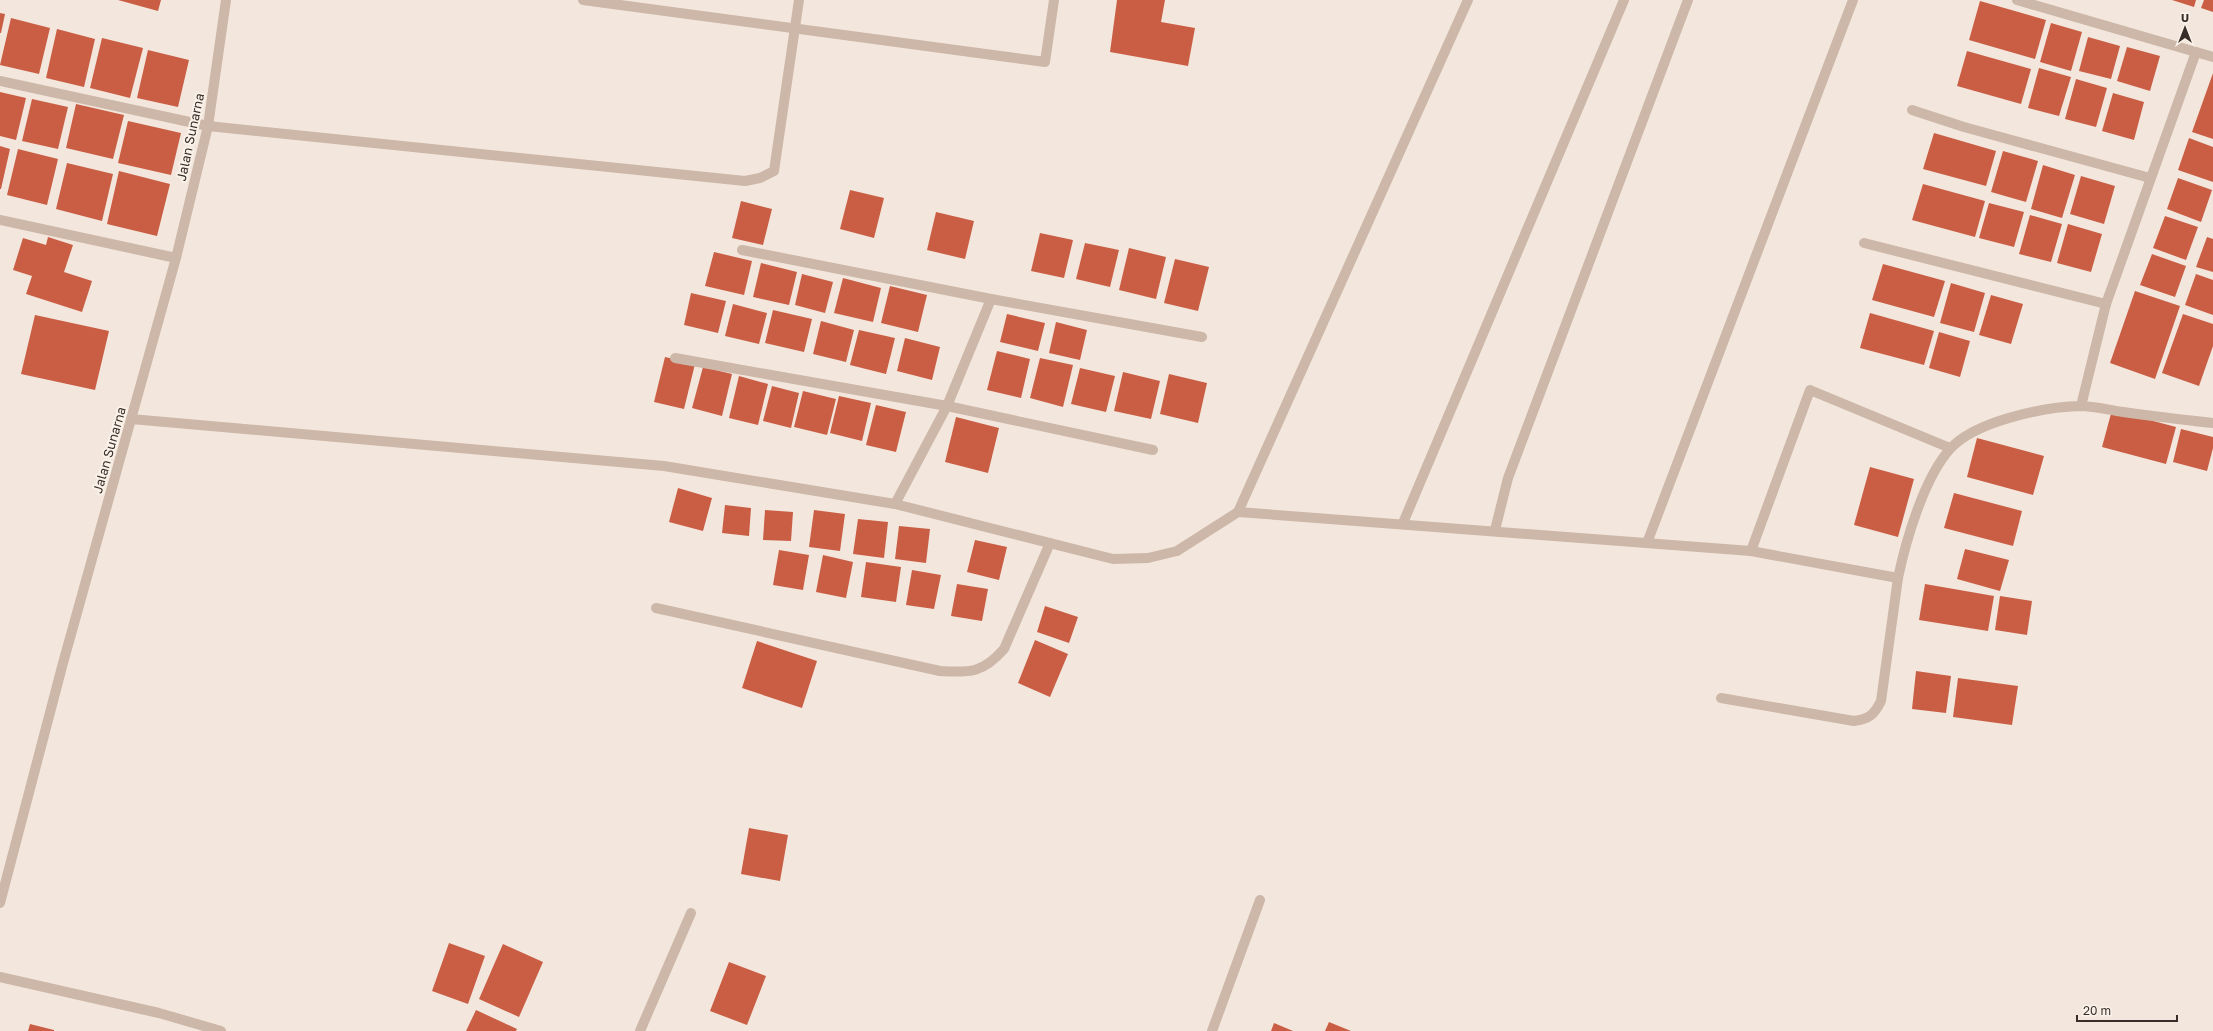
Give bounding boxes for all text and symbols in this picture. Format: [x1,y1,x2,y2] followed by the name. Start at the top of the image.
[2165,8,2205,48] north arrow
[2181,11,2189,24] text: U
[173,92,207,182] street label: Jalan Sunarna
[89,405,129,495] street label: Jalan Sunarna
[2077,997,2177,1023] scale bar
[2083,1003,2111,1018] text: 20 m

